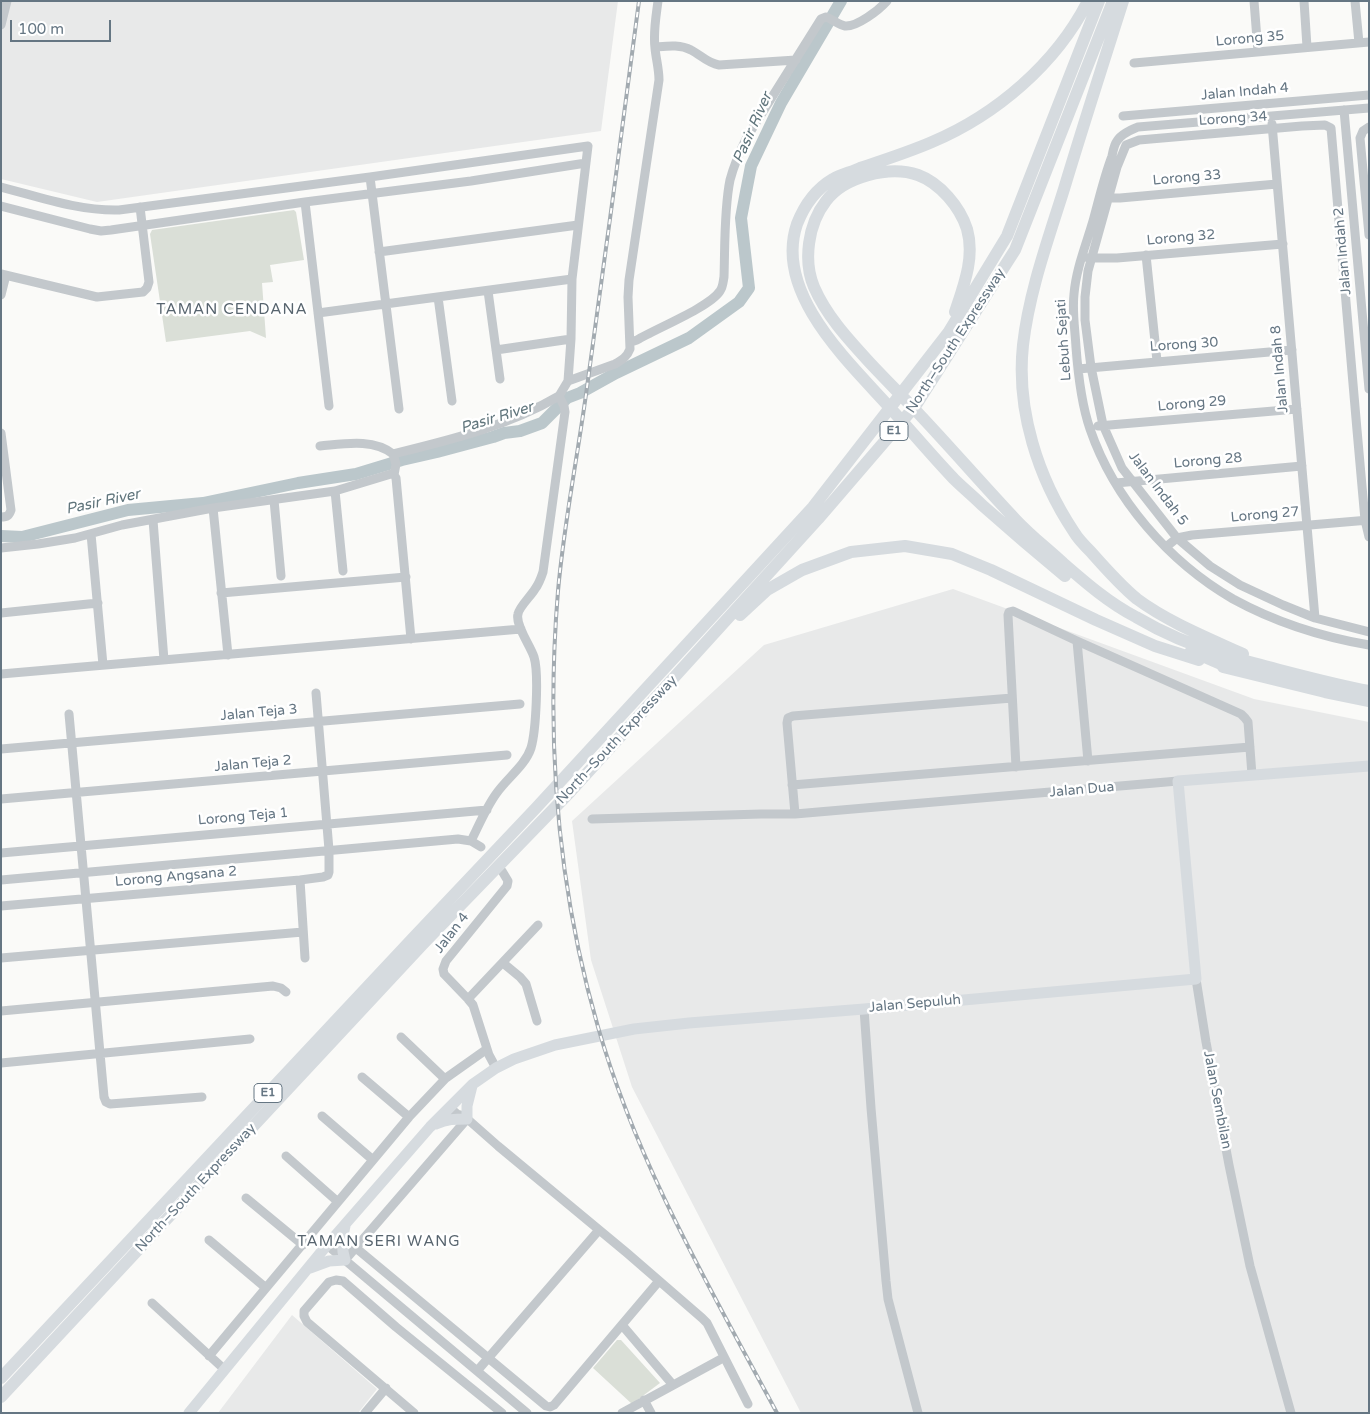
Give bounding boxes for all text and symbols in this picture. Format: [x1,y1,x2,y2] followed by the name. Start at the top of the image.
[12,10,114,42] scale bar
[18,20,64,38] text: 100 m
[1215,28,1285,50] street label: Lorong 35
[1200,80,1290,104] street label: Jalan Indah 4
[729,90,777,166] water label: Pasir River
[1198,108,1268,130] street label: Lorong 34
[1152,167,1222,189] street label: Lorong 33
[1331,206,1355,296] street label: Jalan Indah 2
[1146,227,1216,249] street label: Lorong 32
[903,265,1009,417] street label: North–South Expressway
[1053,298,1075,382] street label: Lebuh Sejati
[155,301,309,319] district label: TAMAN CENDANA
[1268,324,1292,414] street label: Jalan Indah 8
[1149,334,1219,356] street label: Lorong 30
[1157,393,1227,415] street label: Lorong 29
[458,398,536,438] water label: Pasir River
[880,422,908,441] road number: E1
[1125,449,1191,529] street label: Jalan Indah 5
[1173,450,1243,472] street label: Lorong 28
[64,485,142,519] water label: Pasir River
[1230,504,1300,526] street label: Lorong 27
[553,672,681,808] street label: North–South Expressway
[220,701,298,725] street label: Jalan Teja 3
[214,752,292,776] street label: Jalan Teja 2
[1049,779,1115,801] street label: Jalan Dua
[197,805,289,829] street label: Lorong Teja 1
[114,863,238,891] street label: Lorong Angsana 2
[431,909,473,957] street label: Jalan 4
[868,992,962,1016] street label: Jalan Sepuluh
[1199,1050,1235,1150] street label: Jalan Sembilan
[254,1084,282,1102] road number: E1
[132,1120,260,1256] street label: North–South Expressway
[295,1233,463,1251] district label: TAMAN SERI WANG

